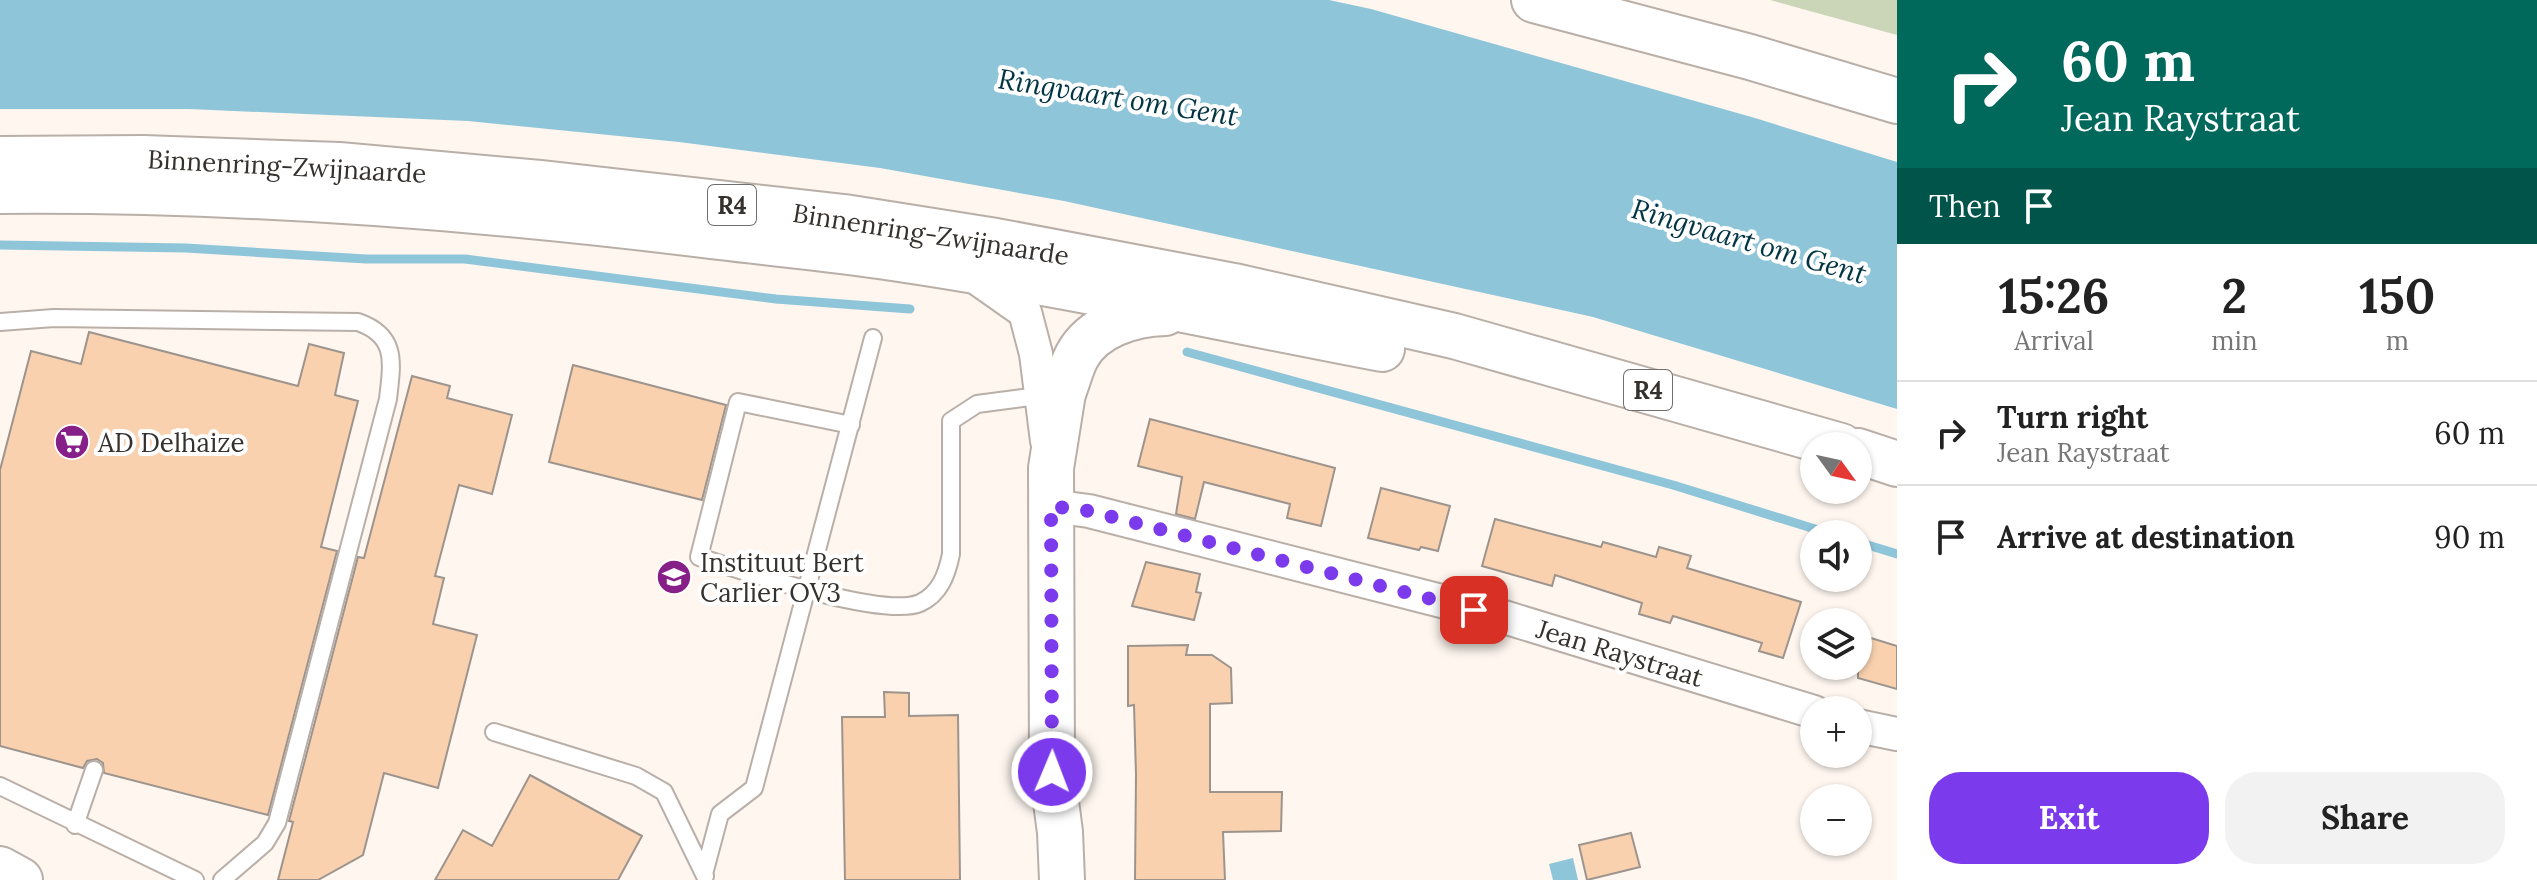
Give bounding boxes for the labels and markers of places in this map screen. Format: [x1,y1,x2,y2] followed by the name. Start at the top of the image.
[53,423,91,461] supermarket icon: AD Delhaize
[97,426,245,459] place label: AD Delhaize
[700,546,864,609] place label: Instituut Bert Carlier OV3
[655,558,693,596] school or university icon: Instituut Bert Carlier OV3
[1440,576,1508,644] pin

